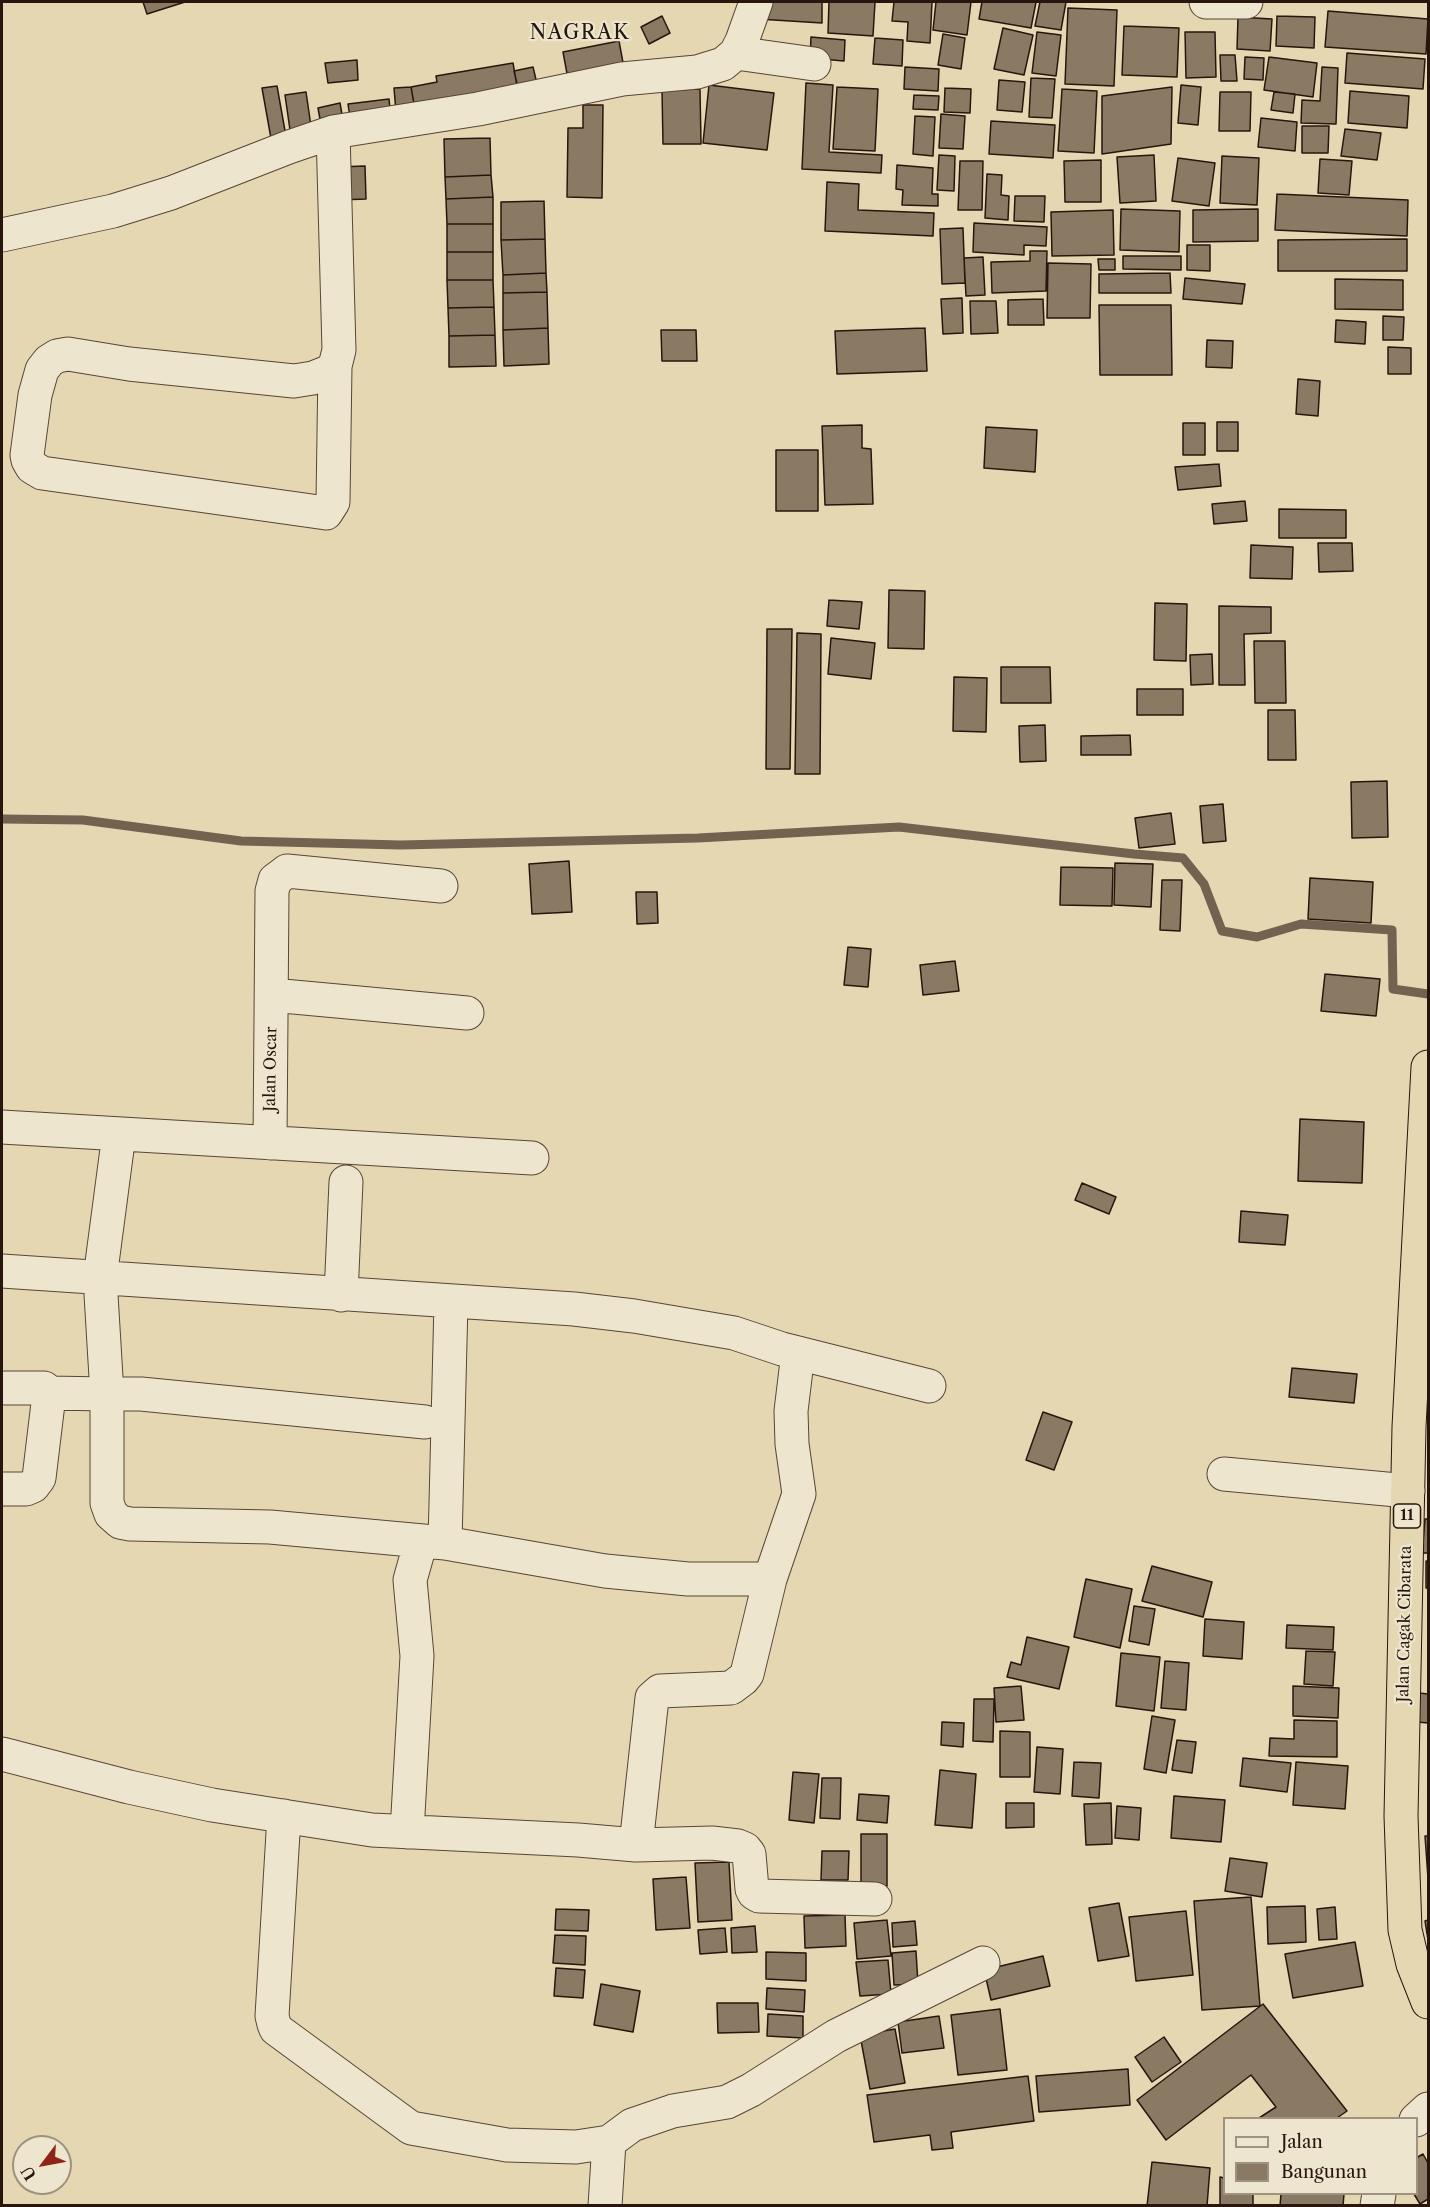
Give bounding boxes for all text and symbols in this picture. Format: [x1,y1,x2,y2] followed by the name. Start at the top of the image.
[530,21,630,45] district label: NAGRAK
[261,1026,281,1112] street label: Jalan Oscar
[1394,1504,1420,1528] road number: 11
[1394,1545,1416,1703] street label: Jalan Cagak Cibarata
[1223,2117,1418,2195] legend
[1281,2131,1323,2153] text: Jalan
[12,2135,72,2195] north arrow
[1281,2161,1367,2183] text: Bangunan
[17,2163,40,2184] text: U

